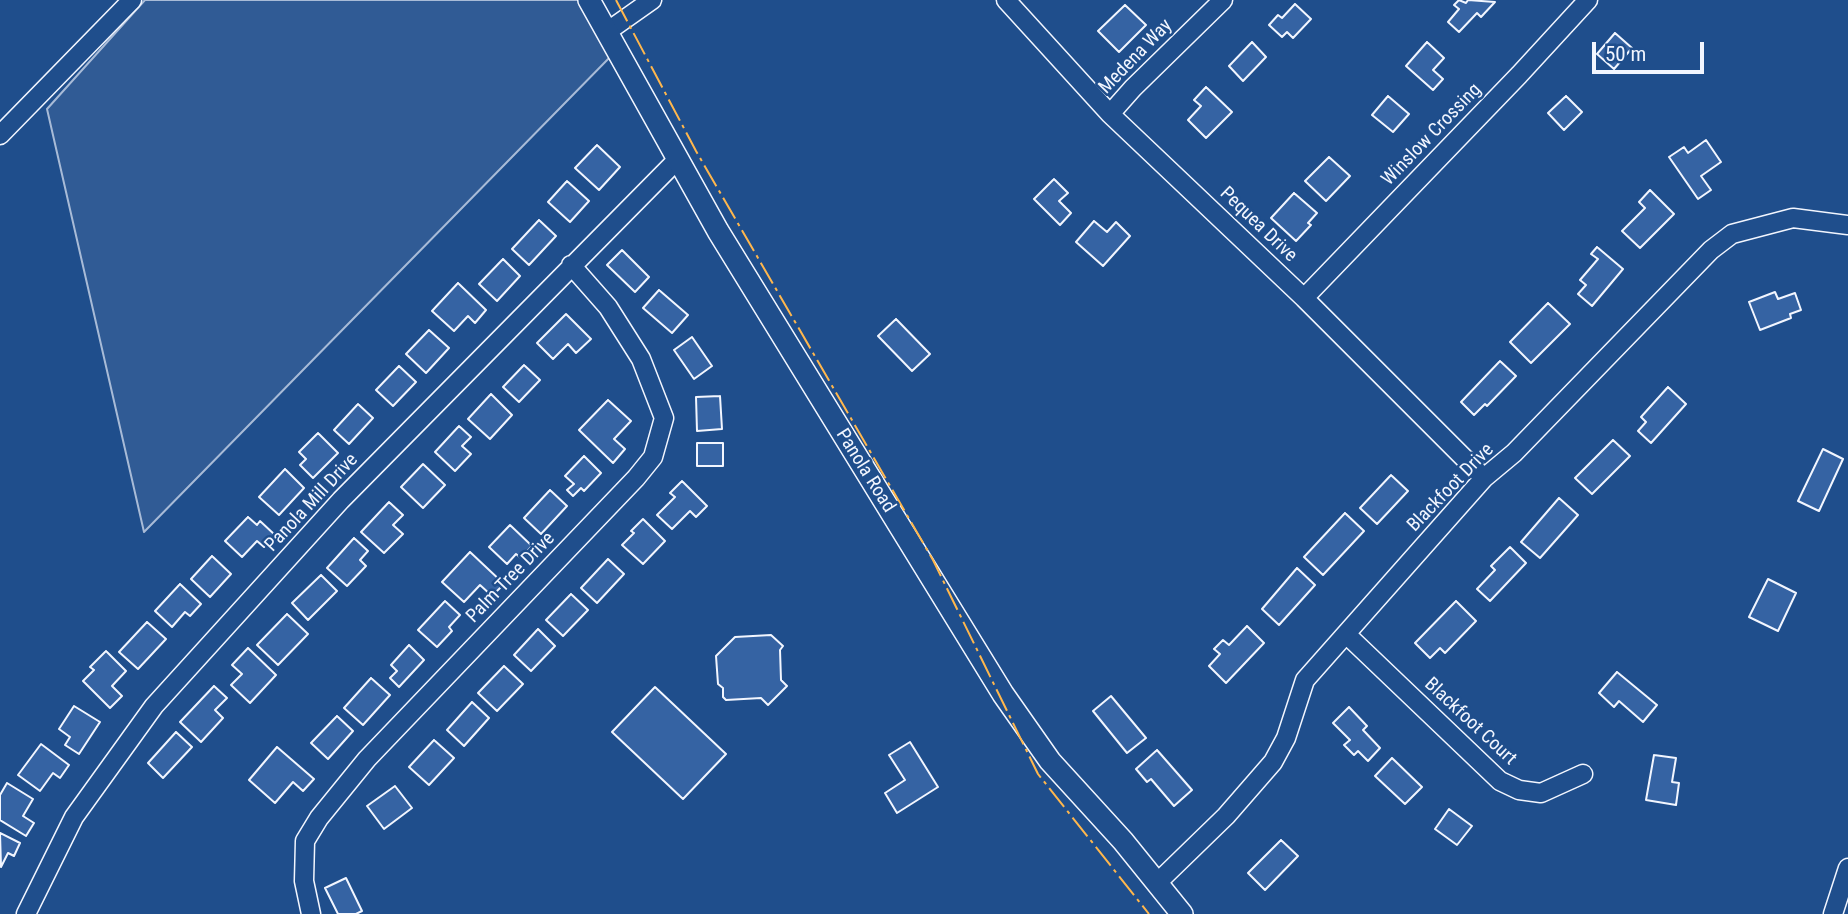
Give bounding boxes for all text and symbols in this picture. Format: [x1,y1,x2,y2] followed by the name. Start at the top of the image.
[1095,15,1177,99] street label: Medena Way
[1596,28,1708,72] scale bar
[1605,42,1646,66] text: 50 m
[1377,79,1487,191] street label: Winslow Crossing
[1215,183,1301,267] street label: Pequea Drive
[830,425,900,517] street label: Panola Road
[1403,439,1499,537] street label: Blackfoot Drive
[261,449,363,557] street label: Panola Mill Drive
[462,528,560,628] street label: Palm Tree Drive
[1419,674,1521,770] street label: Blackfoot Court

